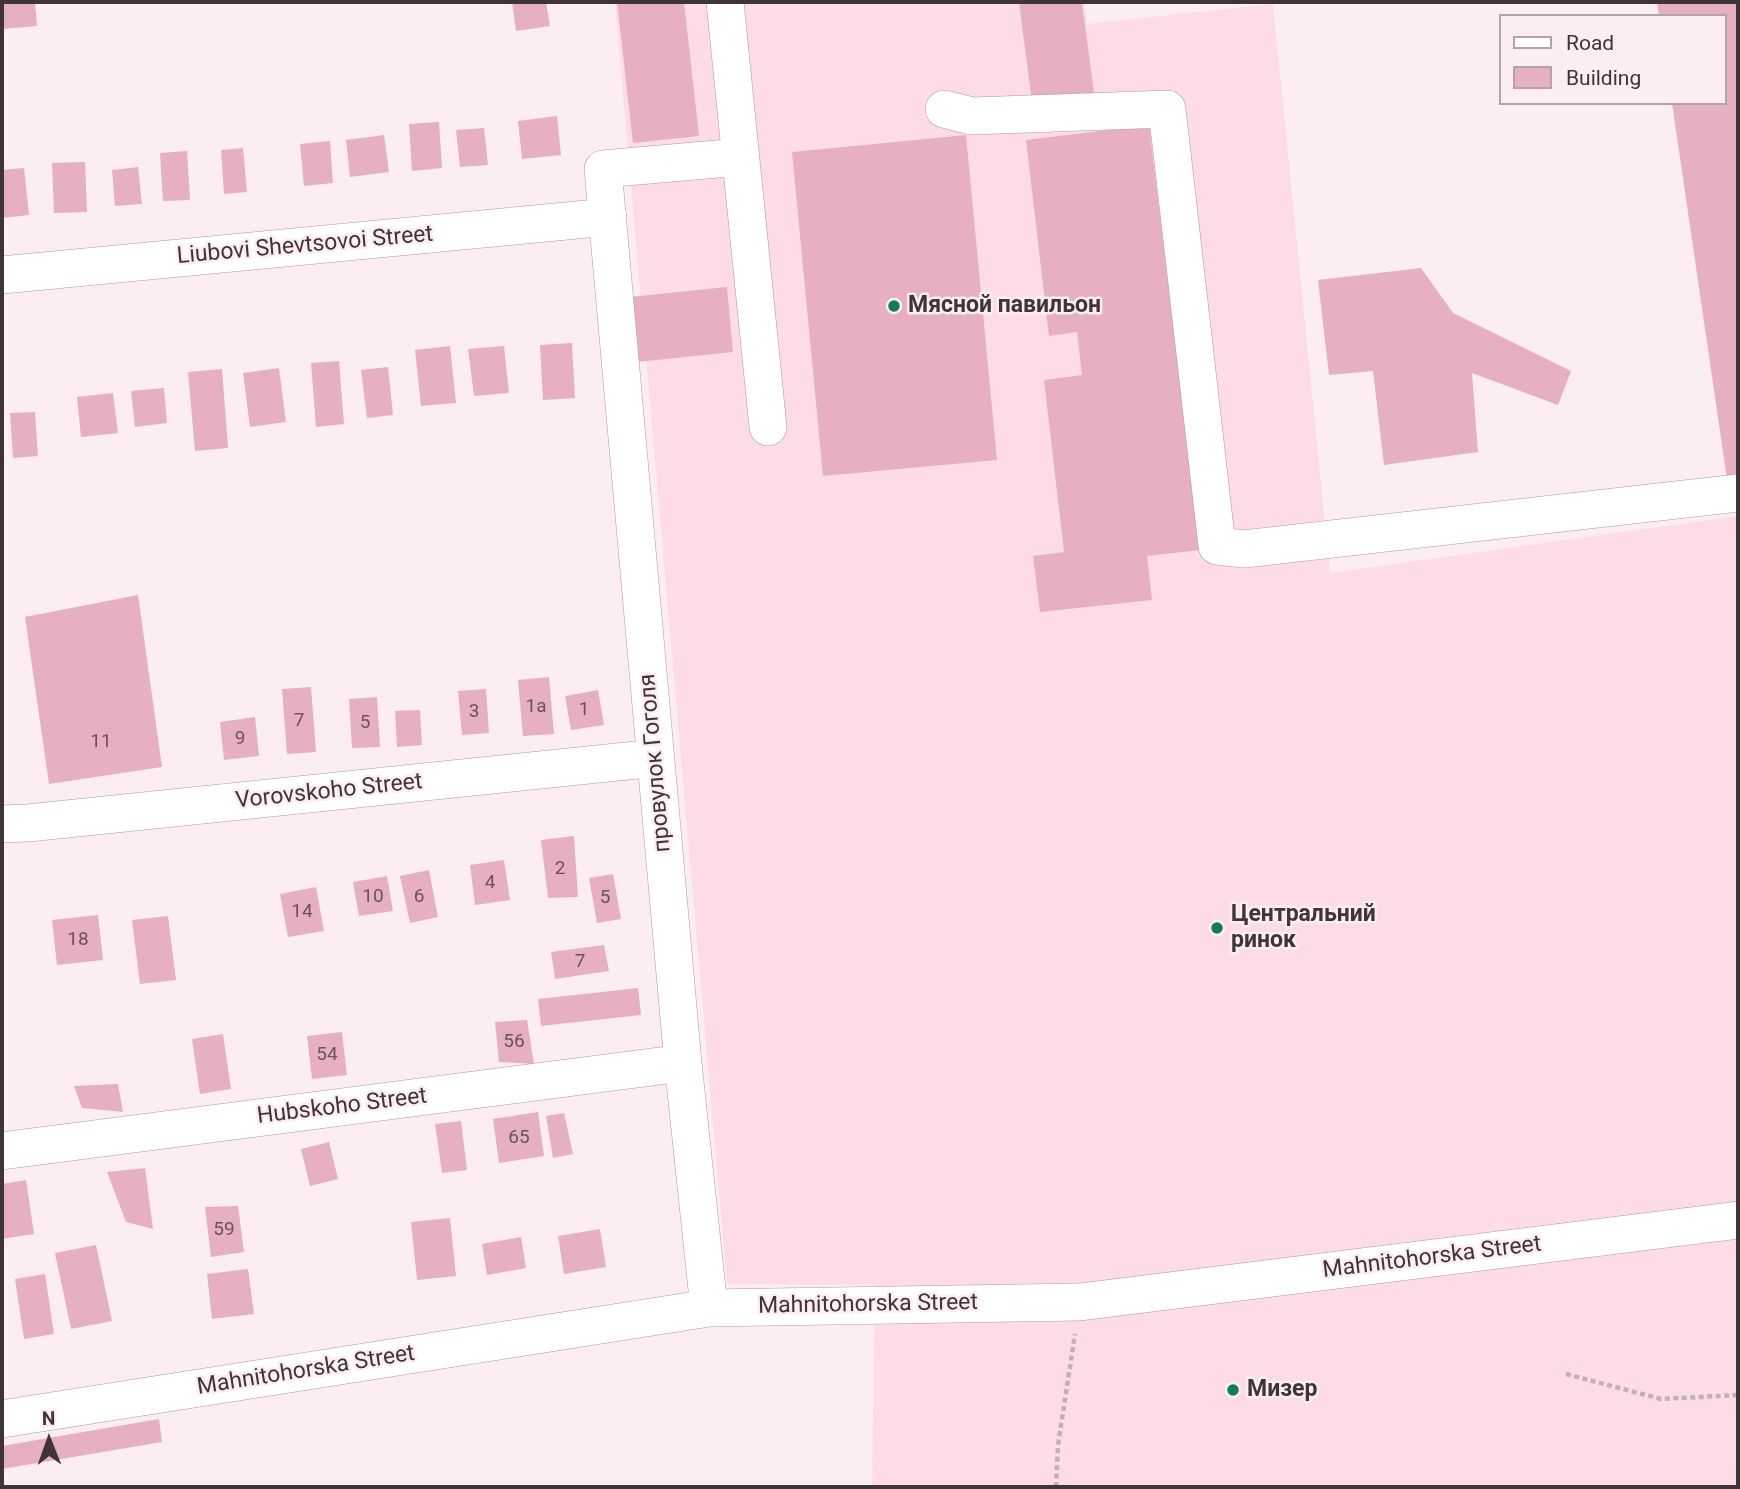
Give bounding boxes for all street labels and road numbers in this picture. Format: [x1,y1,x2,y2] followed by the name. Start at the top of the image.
[176,221,434,271] street label: Liubovi Shevtsovoi Street
[634,672,678,854] street label: провулок Гоголя
[234,768,424,816] street label: Vorovskoho Street
[256,1083,428,1131] street label: Hubskoho Street
[1321,1231,1543,1285] street label: Mahnitohorska Street
[758,1289,978,1321] street label: Mahnitohorska Street
[195,1340,417,1402] street label: Mahnitohorska Street

